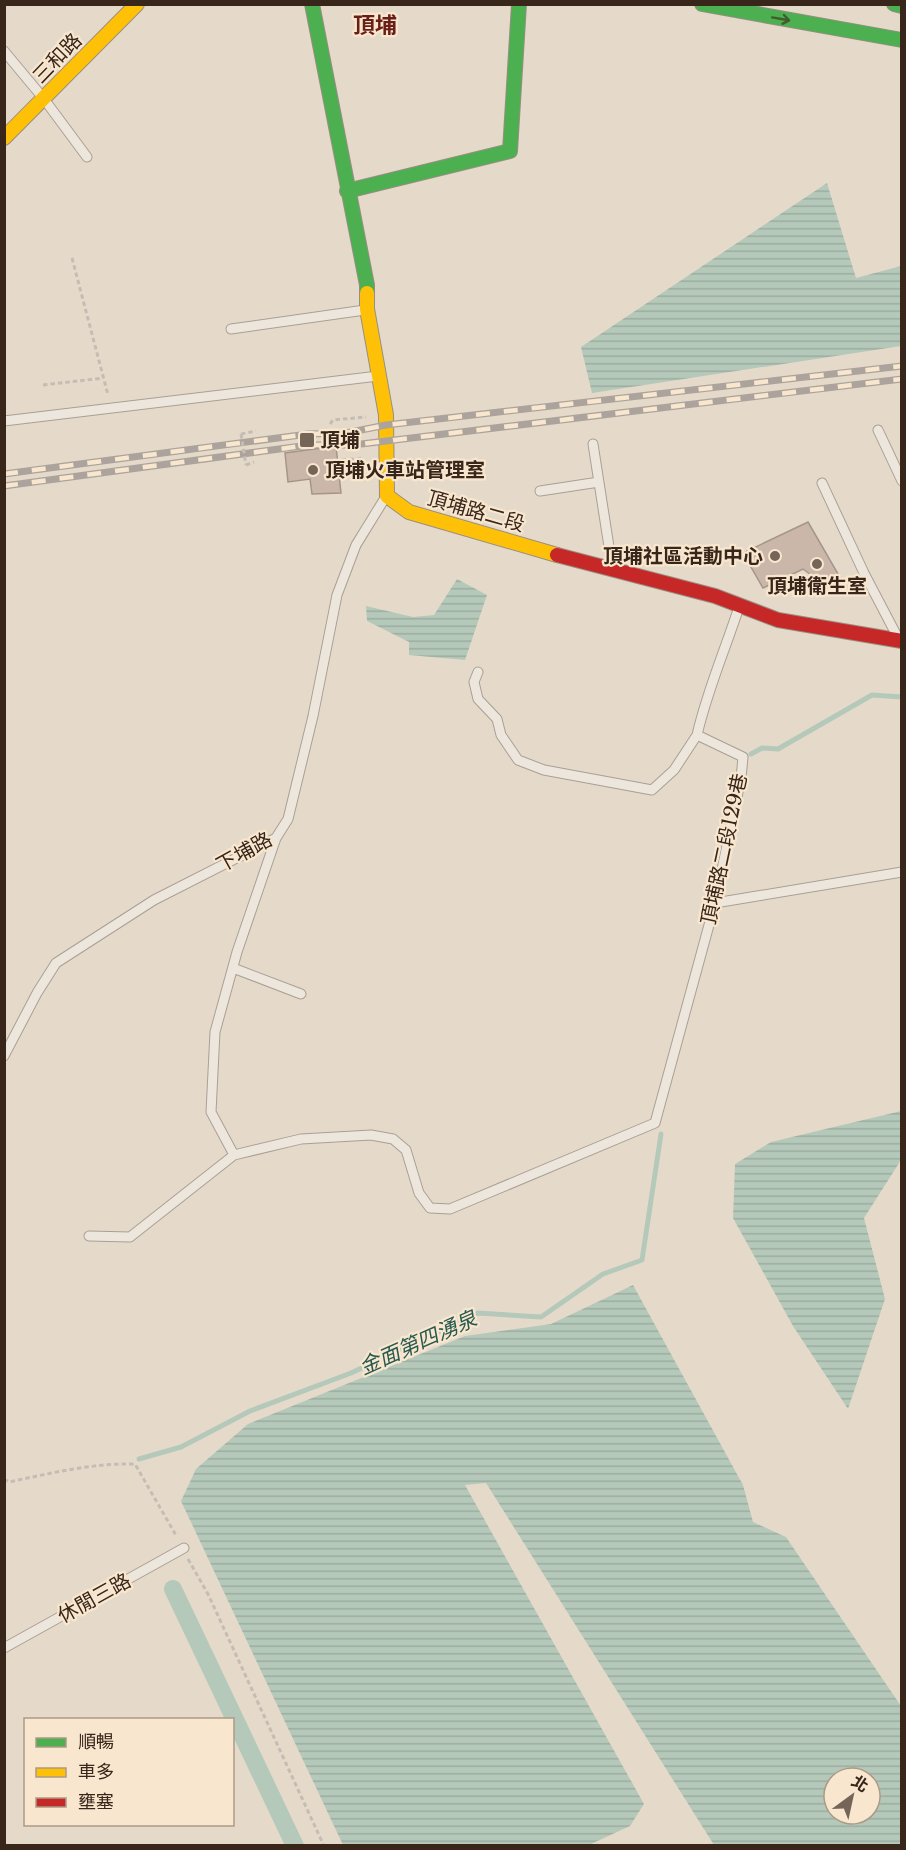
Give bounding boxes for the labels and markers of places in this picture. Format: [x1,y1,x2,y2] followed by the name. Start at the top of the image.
[320,428,360,452] place label: 頂埔
[298,431,316,449] marker: 頂埔
[325,458,485,482] place label: 頂埔火車站管理室
[306,463,320,477] marker: 頂埔火車站管理室
[603,544,763,568] place label: 頂埔社區活動中心
[768,549,782,563] marker: 頂埔社區活動中心
[810,557,824,571] marker: 頂埔衛生室
[767,574,867,598] place label: 頂埔衛生室

